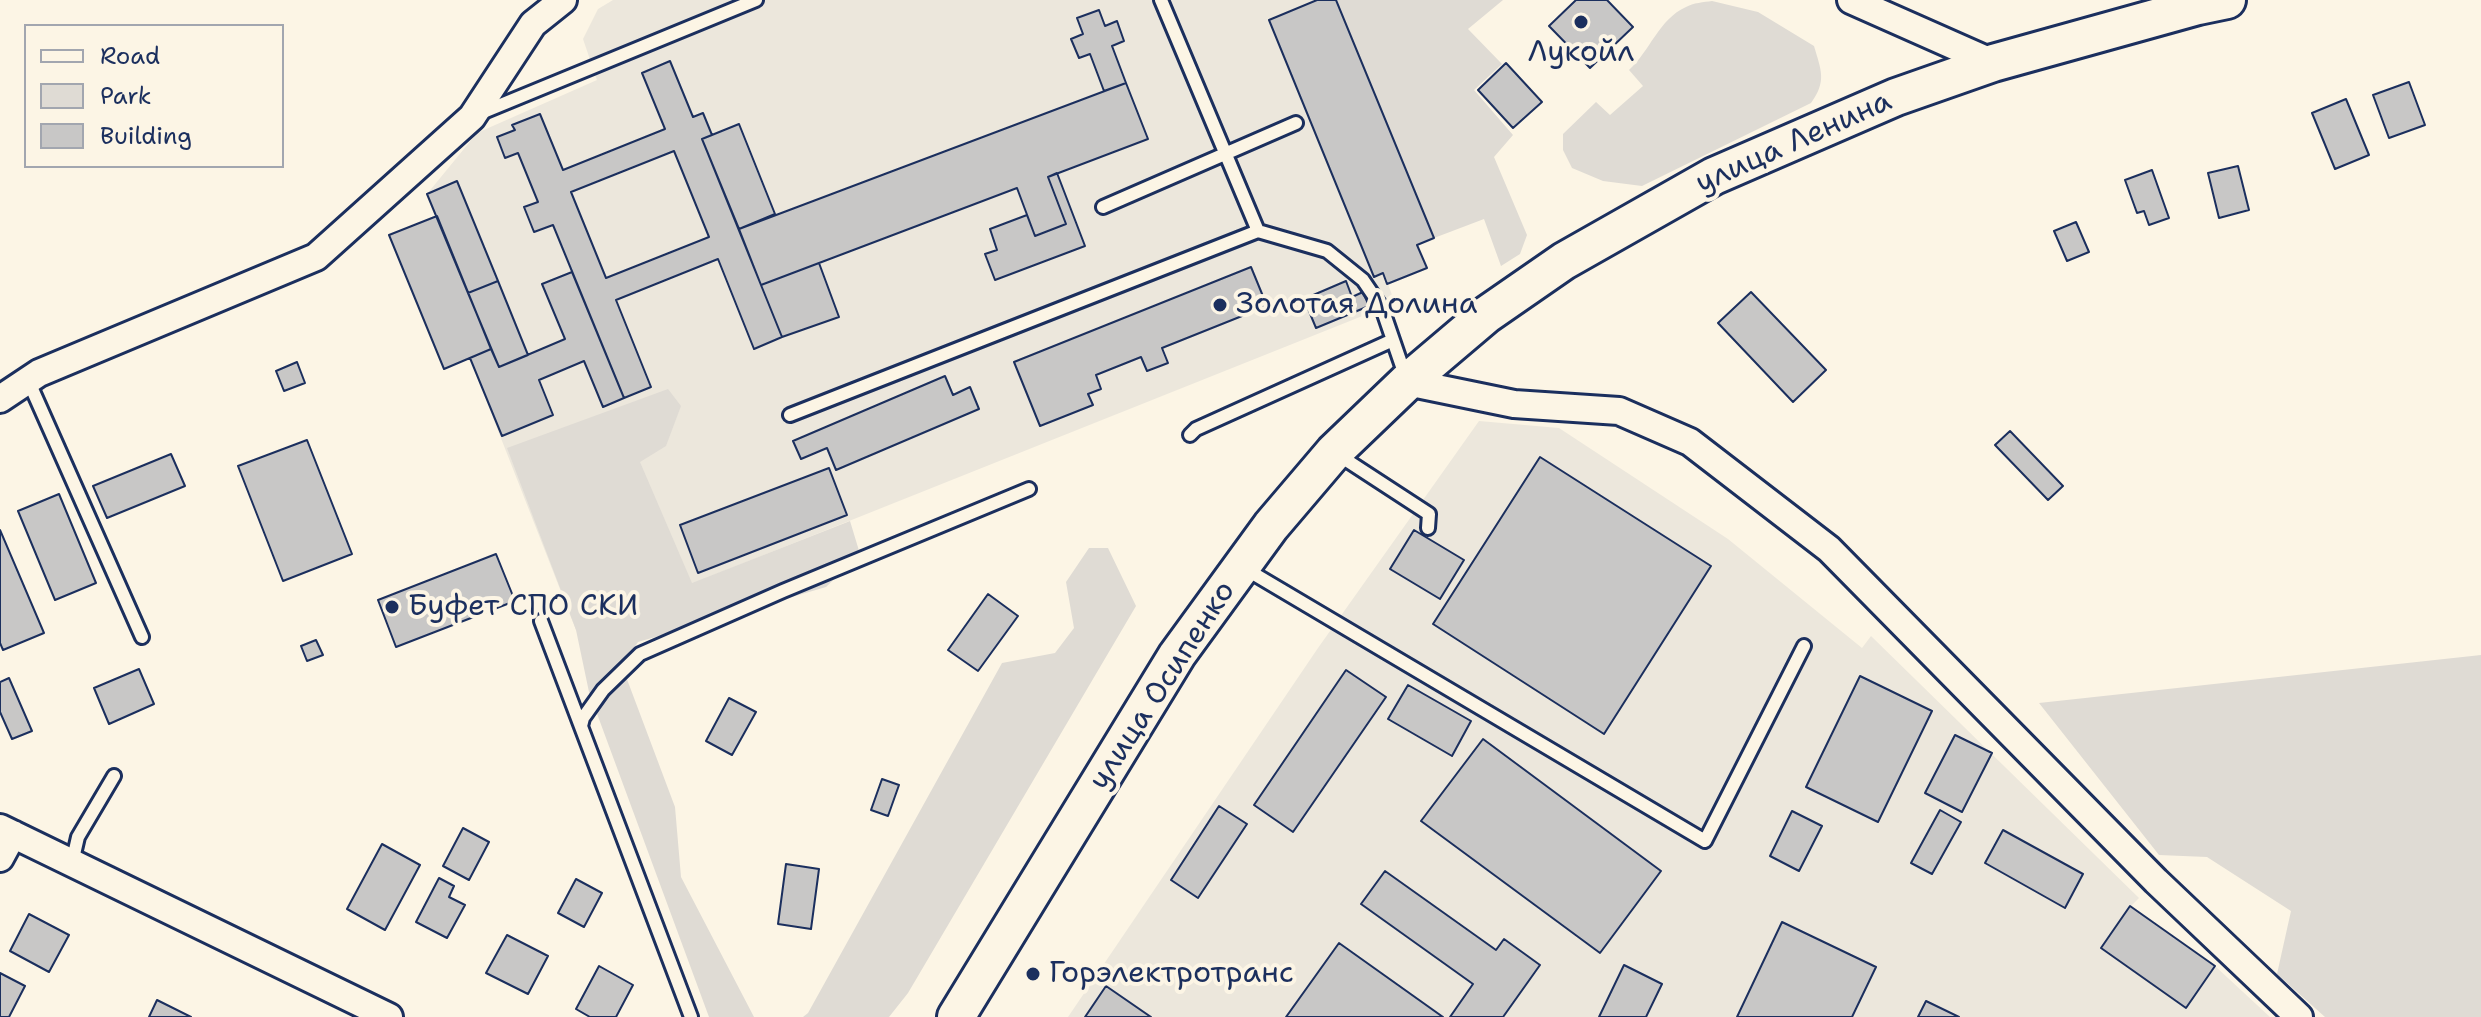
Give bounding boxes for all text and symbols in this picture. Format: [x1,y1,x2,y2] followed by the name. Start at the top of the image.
[1572,13,1590,31] marker: Лукойл
[24,24,284,168] legend
[1528,35,1634,71] place label: Лукойл
[100,40,160,72] text: Road
[100,80,152,112] text: Park
[1690,84,1898,202] street label: улица Ленина
[100,120,192,152] text: Building
[1236,287,1477,323] place label: Золотая Долина
[1211,296,1229,314] marker: Золотая Долина
[1082,575,1244,797] street label: улица Осипенко
[408,589,638,625] place label: Буфет СПО СКИ
[383,598,401,616] marker: Буфет СПО СКИ
[1049,956,1294,992] place label: Горэлектротранс
[1024,965,1042,983] marker: Горэлектротранс

